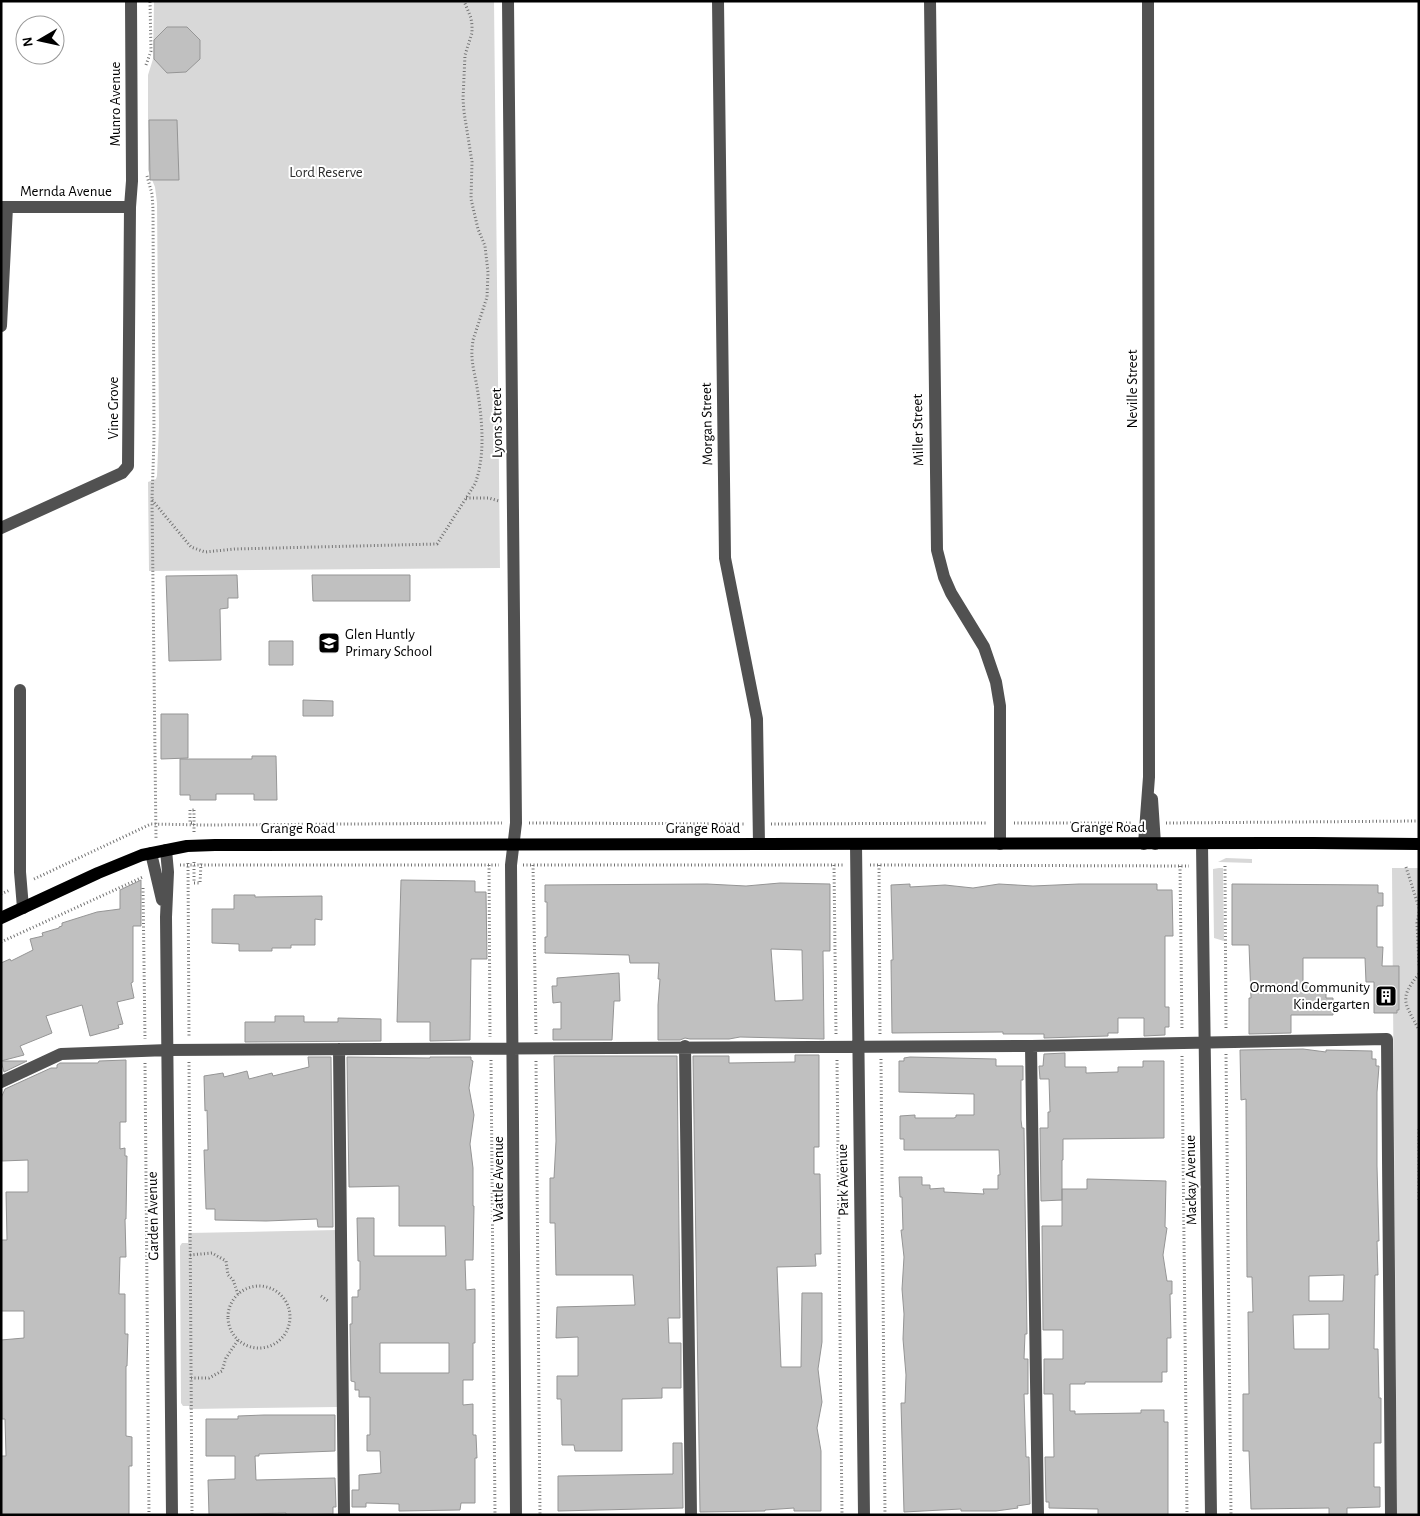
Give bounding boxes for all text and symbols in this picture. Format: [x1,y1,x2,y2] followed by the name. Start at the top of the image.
[15,15,65,65] north arrow
[20,36,36,48] text: N
[108,61,123,147] street label: Munro Avenue
[289,165,363,180] park label: Lord Reserve
[20,184,112,199] street label: Mernda Avenue
[1125,349,1140,428] street label: Neville Street
[106,376,121,439] street label: Vine Grove
[699,382,715,466] street label: Morgan Street
[489,387,505,458] street label: Lyons Street
[910,393,926,466] street label: Miller Street
[345,627,433,659] place label: Glen Huntly Primary School
[317,631,341,655] school or university icon: Glen Huntly Primary School
[1071,820,1145,835] street label: Grange Road
[261,821,335,836] street label: Grange Road
[666,821,740,836] street label: Grange Road
[1250,980,1371,1012] place label: Ormond Community Kindergarten
[1374,984,1398,1008] building icon: Ormond Community Kindergarten
[1183,1135,1199,1225] street label: Mackay Avenue
[491,1136,506,1222] street label: Wattle Avenue
[835,1144,851,1216] street label: Park Avenue
[145,1171,161,1261] street label: Garden Avenue

